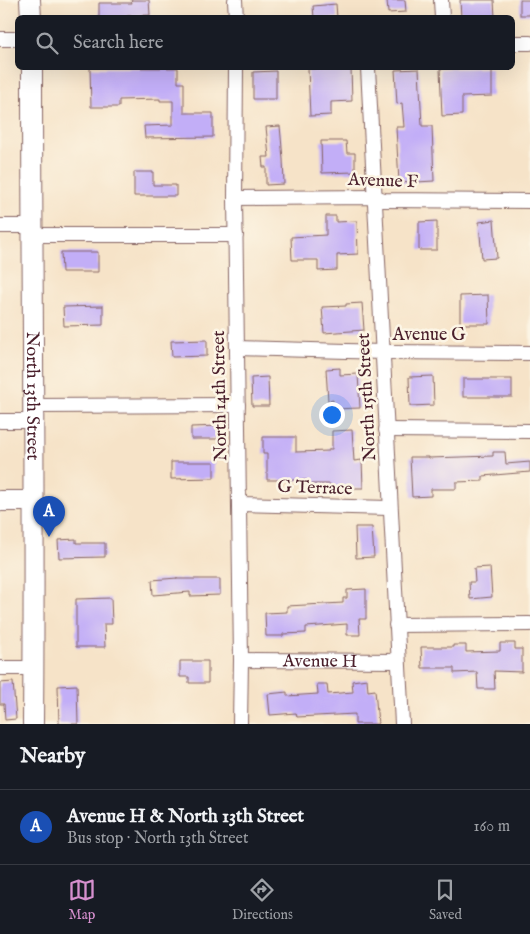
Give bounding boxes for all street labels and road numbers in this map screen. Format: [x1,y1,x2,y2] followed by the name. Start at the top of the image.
[346,169,419,194] street label: Avenue F
[391,324,466,347] street label: Avenue G
[208,330,233,462] street label: North 14th Street
[20,331,44,461] street label: North 13th Street
[353,332,382,462] street label: North 15th Street
[277,476,353,501] street label: G Terrace
[282,650,357,674] street label: Avenue H

